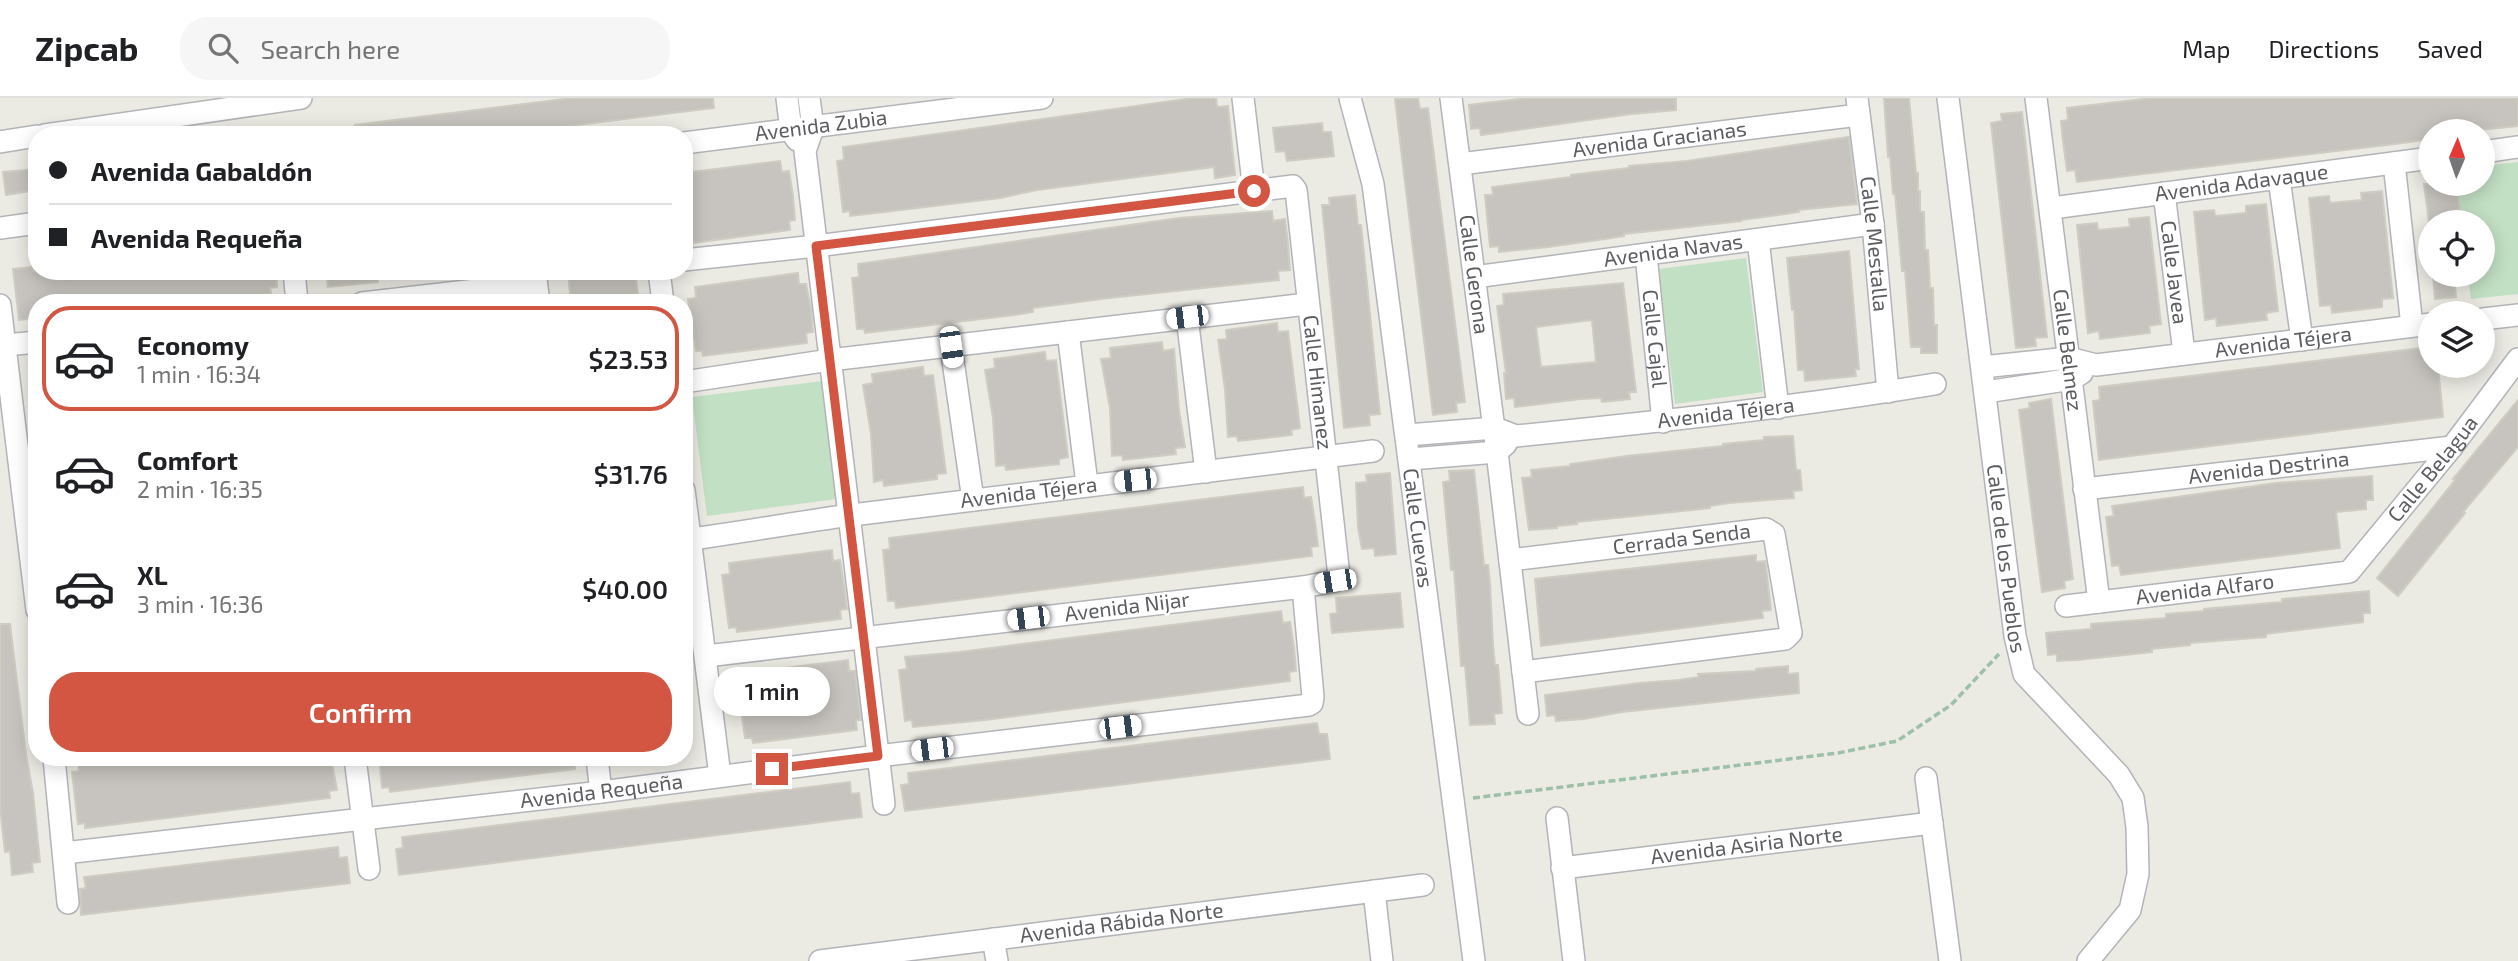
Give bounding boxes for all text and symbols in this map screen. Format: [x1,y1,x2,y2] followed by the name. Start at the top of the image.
[180,17,670,80] search box
[35,28,138,68] text: Zipcab
[204,29,242,67] icon: search
[260,33,400,64] text: Search here
[2182,34,2230,63] text: Map
[2268,34,2379,63] text: Directions
[2417,34,2483,63] text: Saved
[753,104,888,145] street label: Avenida Zubia
[1571,115,1748,161] street label: Avenida Gracianas
[2418,119,2496,196] north arrow
[2418,119,2495,378] map controls
[91,155,312,186] text: Avenida Gabaldón
[2153,158,2329,205] street label: Avenida Adavaque
[1238,175,1270,207] route start
[1856,175,1895,313] street label: Calle Mestalla
[2418,210,2495,287] button: locate
[1455,213,1496,336] street label: Calle Gerona
[2157,219,2194,325] street label: Calle Javea
[91,222,303,253] text: Avenida Requeña
[1602,227,1744,271] street label: Avenida Navas
[2049,287,2089,412] street label: Calle Belmez
[1639,288,1674,389] street label: Calle Cajal
[2418,301,2495,378] button: layers
[1165,304,1210,330] car
[1299,313,1339,451] street label: Calle Himanez
[2213,320,2353,361] street label: Avenida Téjera
[938,325,965,369] car
[53,327,116,390] icon: car
[137,329,249,360] text: Economy
[589,343,668,374] text: $23.53
[137,360,261,388] text: 1 min · 16:34
[1656,391,1796,432] street label: Avenida Téjera
[2382,410,2482,526] street label: Calle Belagua
[53,442,116,505] icon: car
[137,444,238,475] text: Comfort
[2187,445,2350,488] street label: Avenida Destrina
[594,458,668,489] text: $31.76
[1983,462,2033,655] street label: Calle de los Pueblos
[1114,467,1157,493] car
[1399,467,1439,589] street label: Calle Cuevas
[959,471,1098,512] street label: Avenida Téjera
[137,475,263,503] text: 2 min · 16:35
[1611,517,1752,558] street label: Cerrada Senda
[53,557,116,620] icon: car
[137,559,168,590] text: XL
[1313,567,1358,595] car
[2134,567,2275,609] street label: Avenida Alfaro
[582,573,668,604] text: $40.00
[1063,585,1191,627] street label: Avenida Nijar
[137,590,264,618] text: 3 min · 16:36
[1006,605,1051,631] car
[714,668,830,716] callout: 1 min
[49,672,672,752] button: Confirm
[745,677,799,705] text: 1 min
[1098,714,1143,740] car
[910,736,955,762] car
[756,753,788,785] route end
[519,767,684,812] street label: Avenida Requeña
[1649,820,1844,868] street label: Avenida Asiria Norte
[1018,896,1225,947] street label: Avenida Rábida Norte

